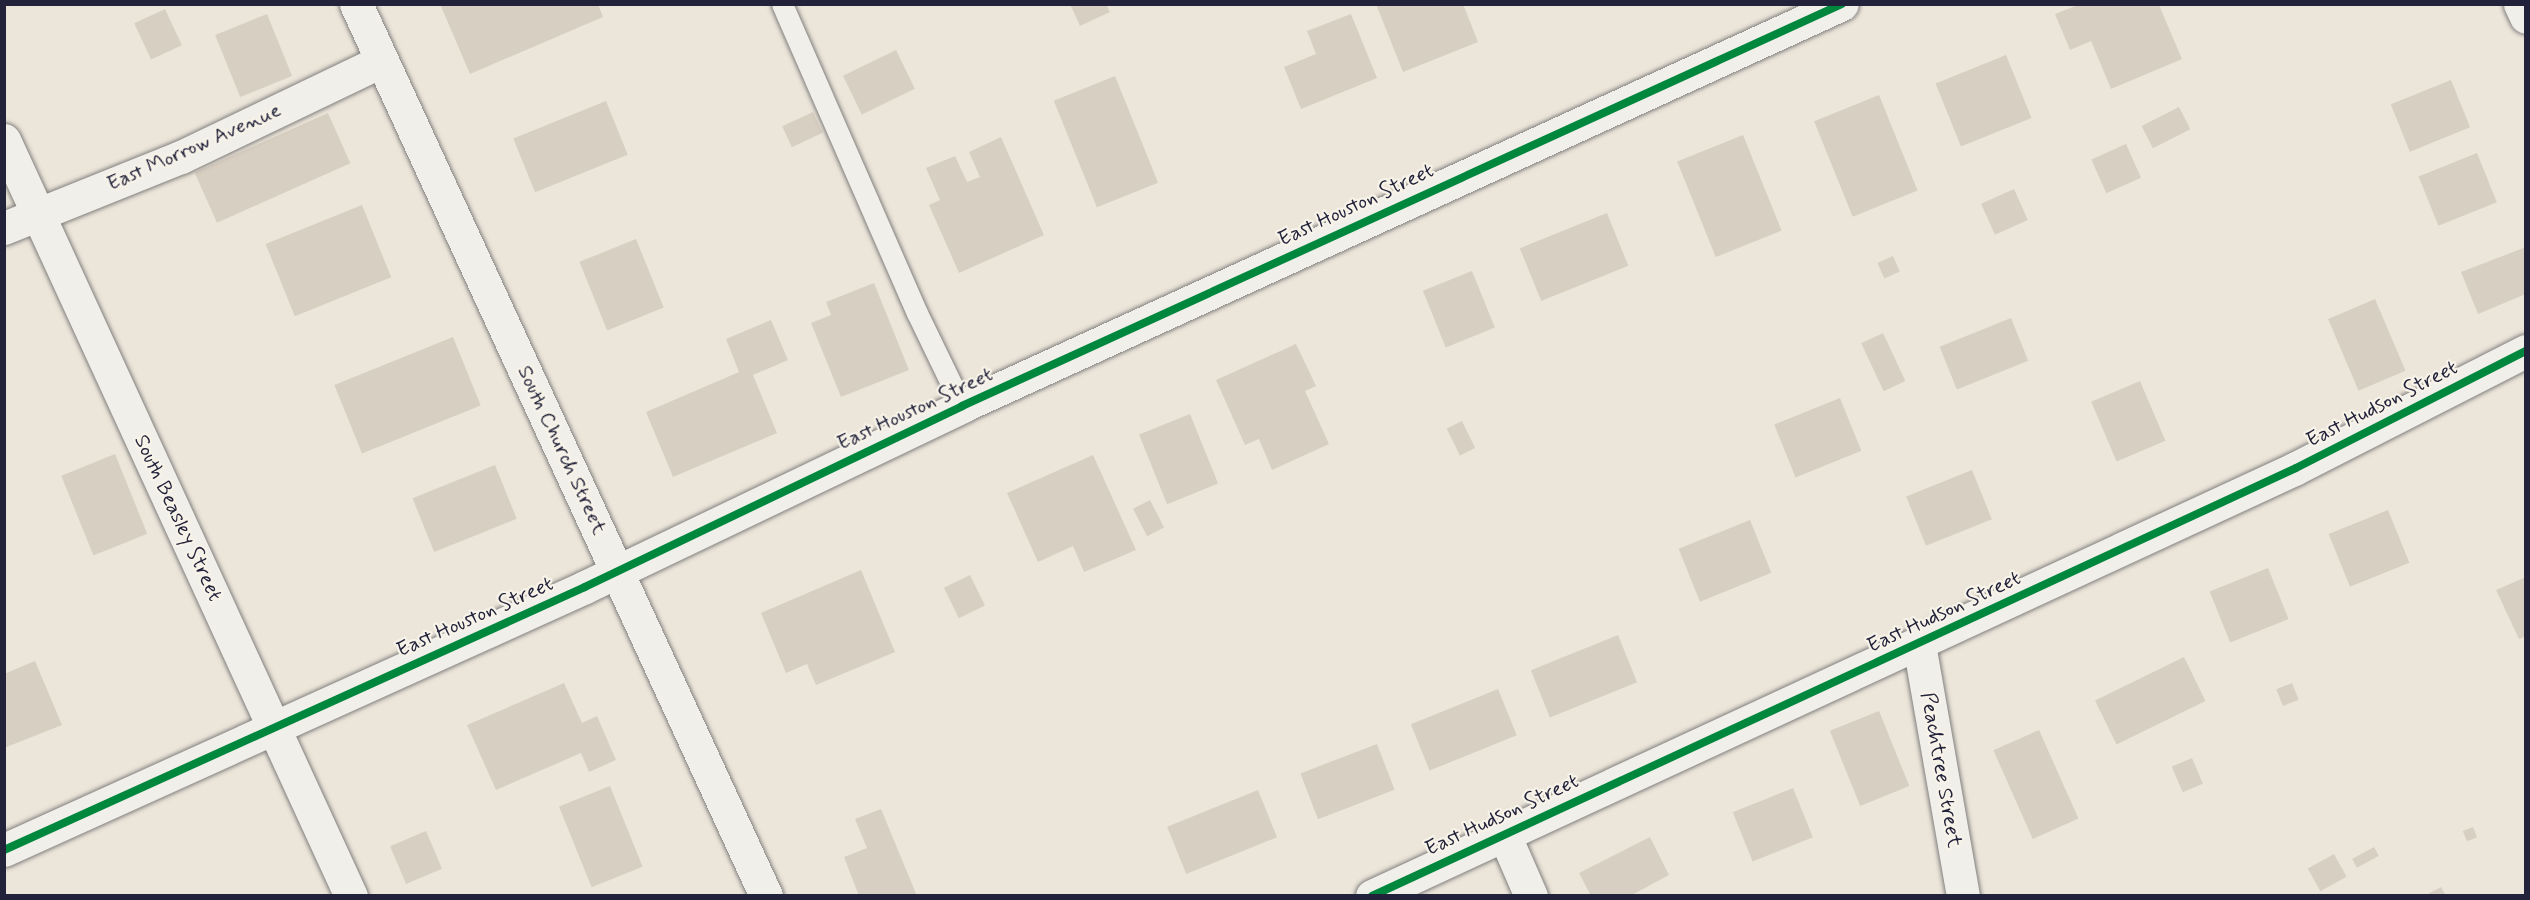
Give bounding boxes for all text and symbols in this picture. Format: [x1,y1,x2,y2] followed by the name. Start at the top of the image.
[106,99,282,195] street label: East Morrow Avenue
[1273,157,1439,253] street label: East Houston Street
[2301,354,2463,454] street label: East Hudson Street
[832,361,998,457] street label: East Houston Street
[512,362,612,538] street label: South Church Street
[128,429,228,607] street label: South Beasley Street
[1862,565,2026,659] street label: East Hudson Street
[391,571,559,663] street label: East Houston Street
[1915,690,1967,850] street label: Peachtree Street
[1420,768,1584,862] street label: East Hudson Street

